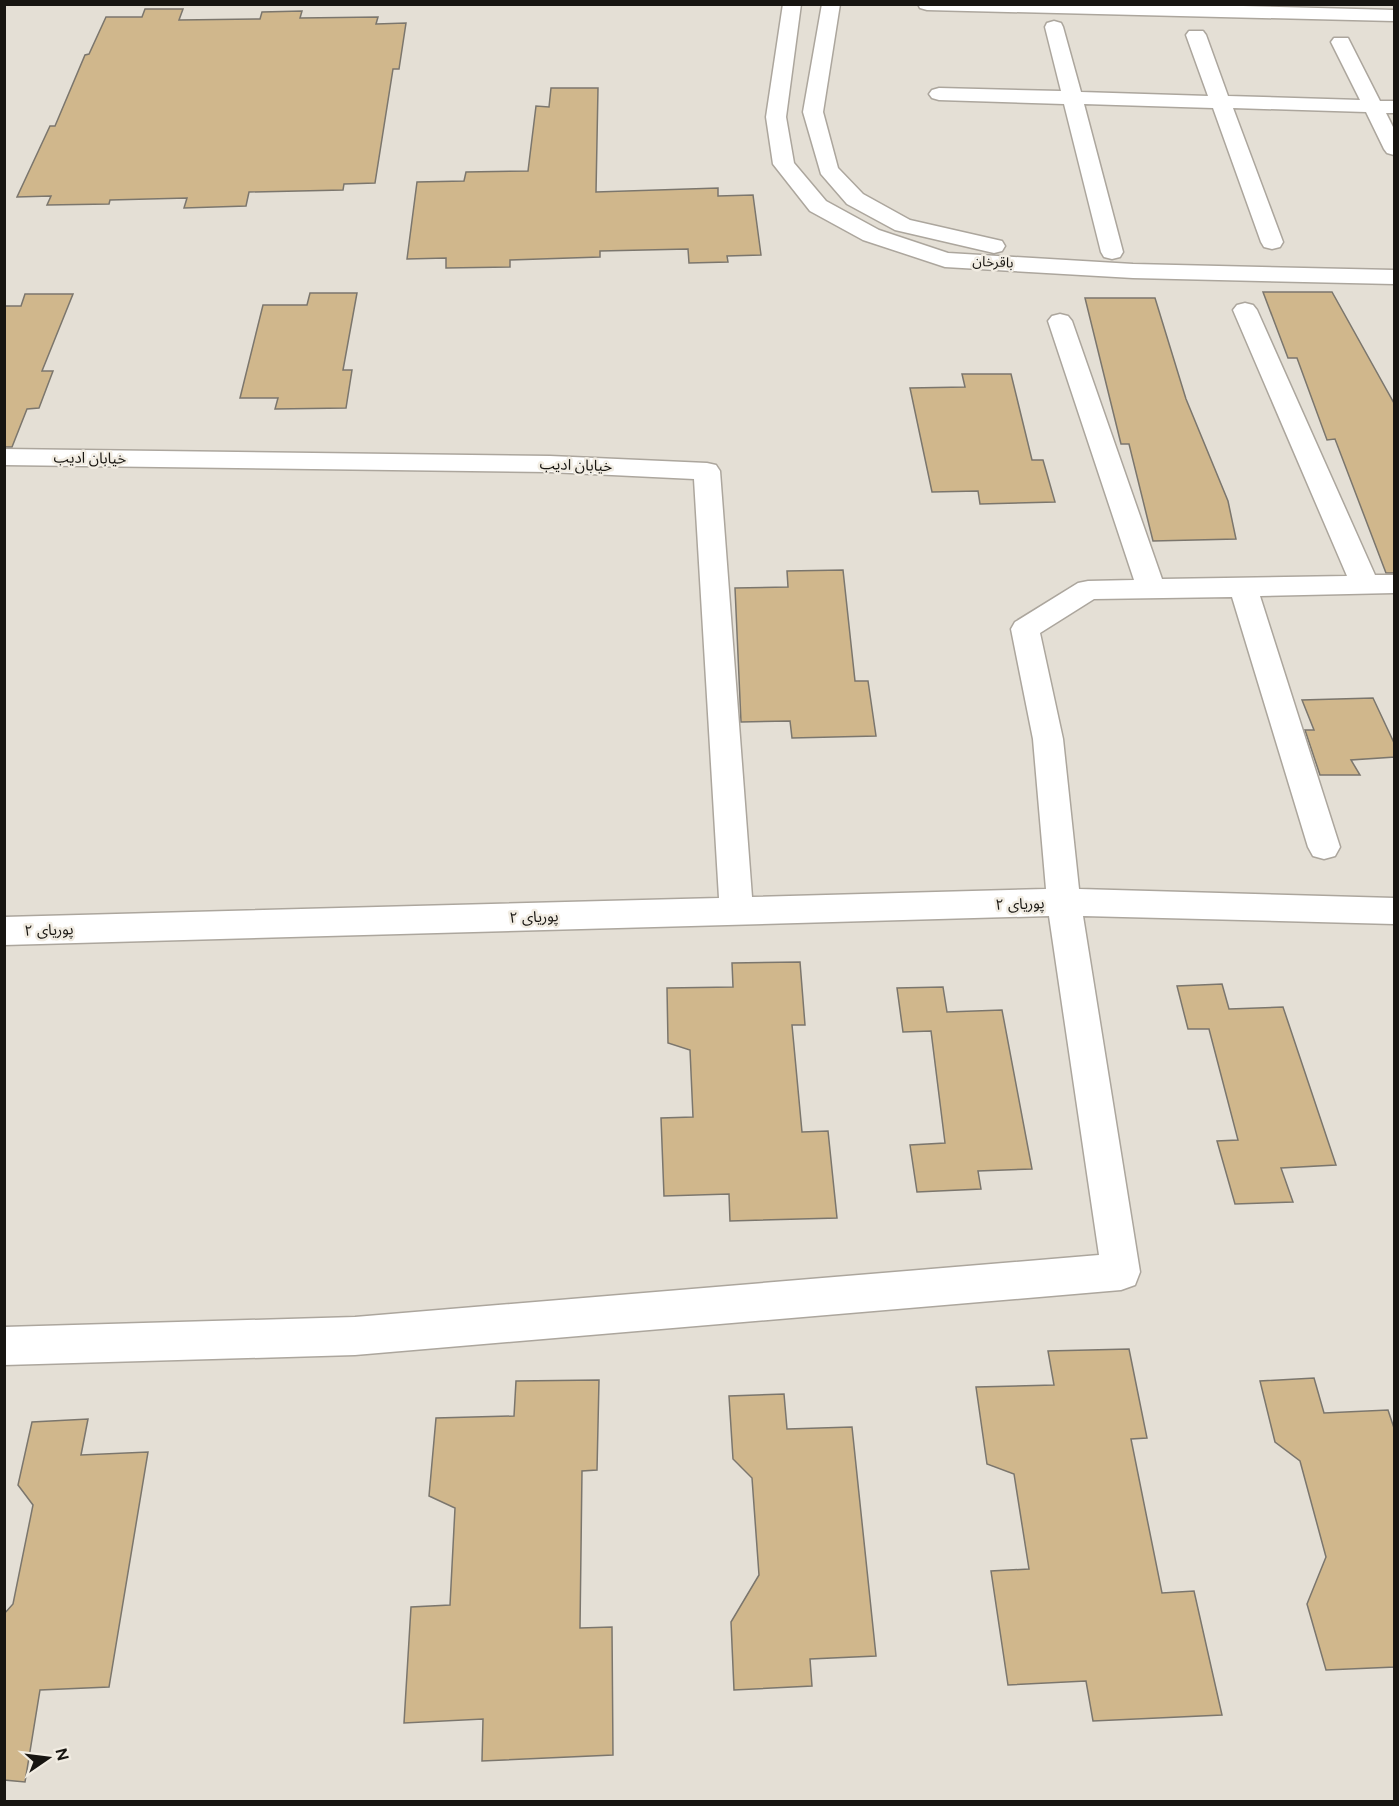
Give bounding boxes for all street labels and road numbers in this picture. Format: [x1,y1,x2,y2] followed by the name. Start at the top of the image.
[972,252,1014,272] street label: باقرخان
[53,448,127,468] street label: خیابان ادیب
[539,455,613,475] street label: خیابان ادیب
[995,894,1045,915] street label: پوریای ۲
[509,907,559,928] street label: پوریای ۲
[24,920,74,941] street label: پوریای ۲

